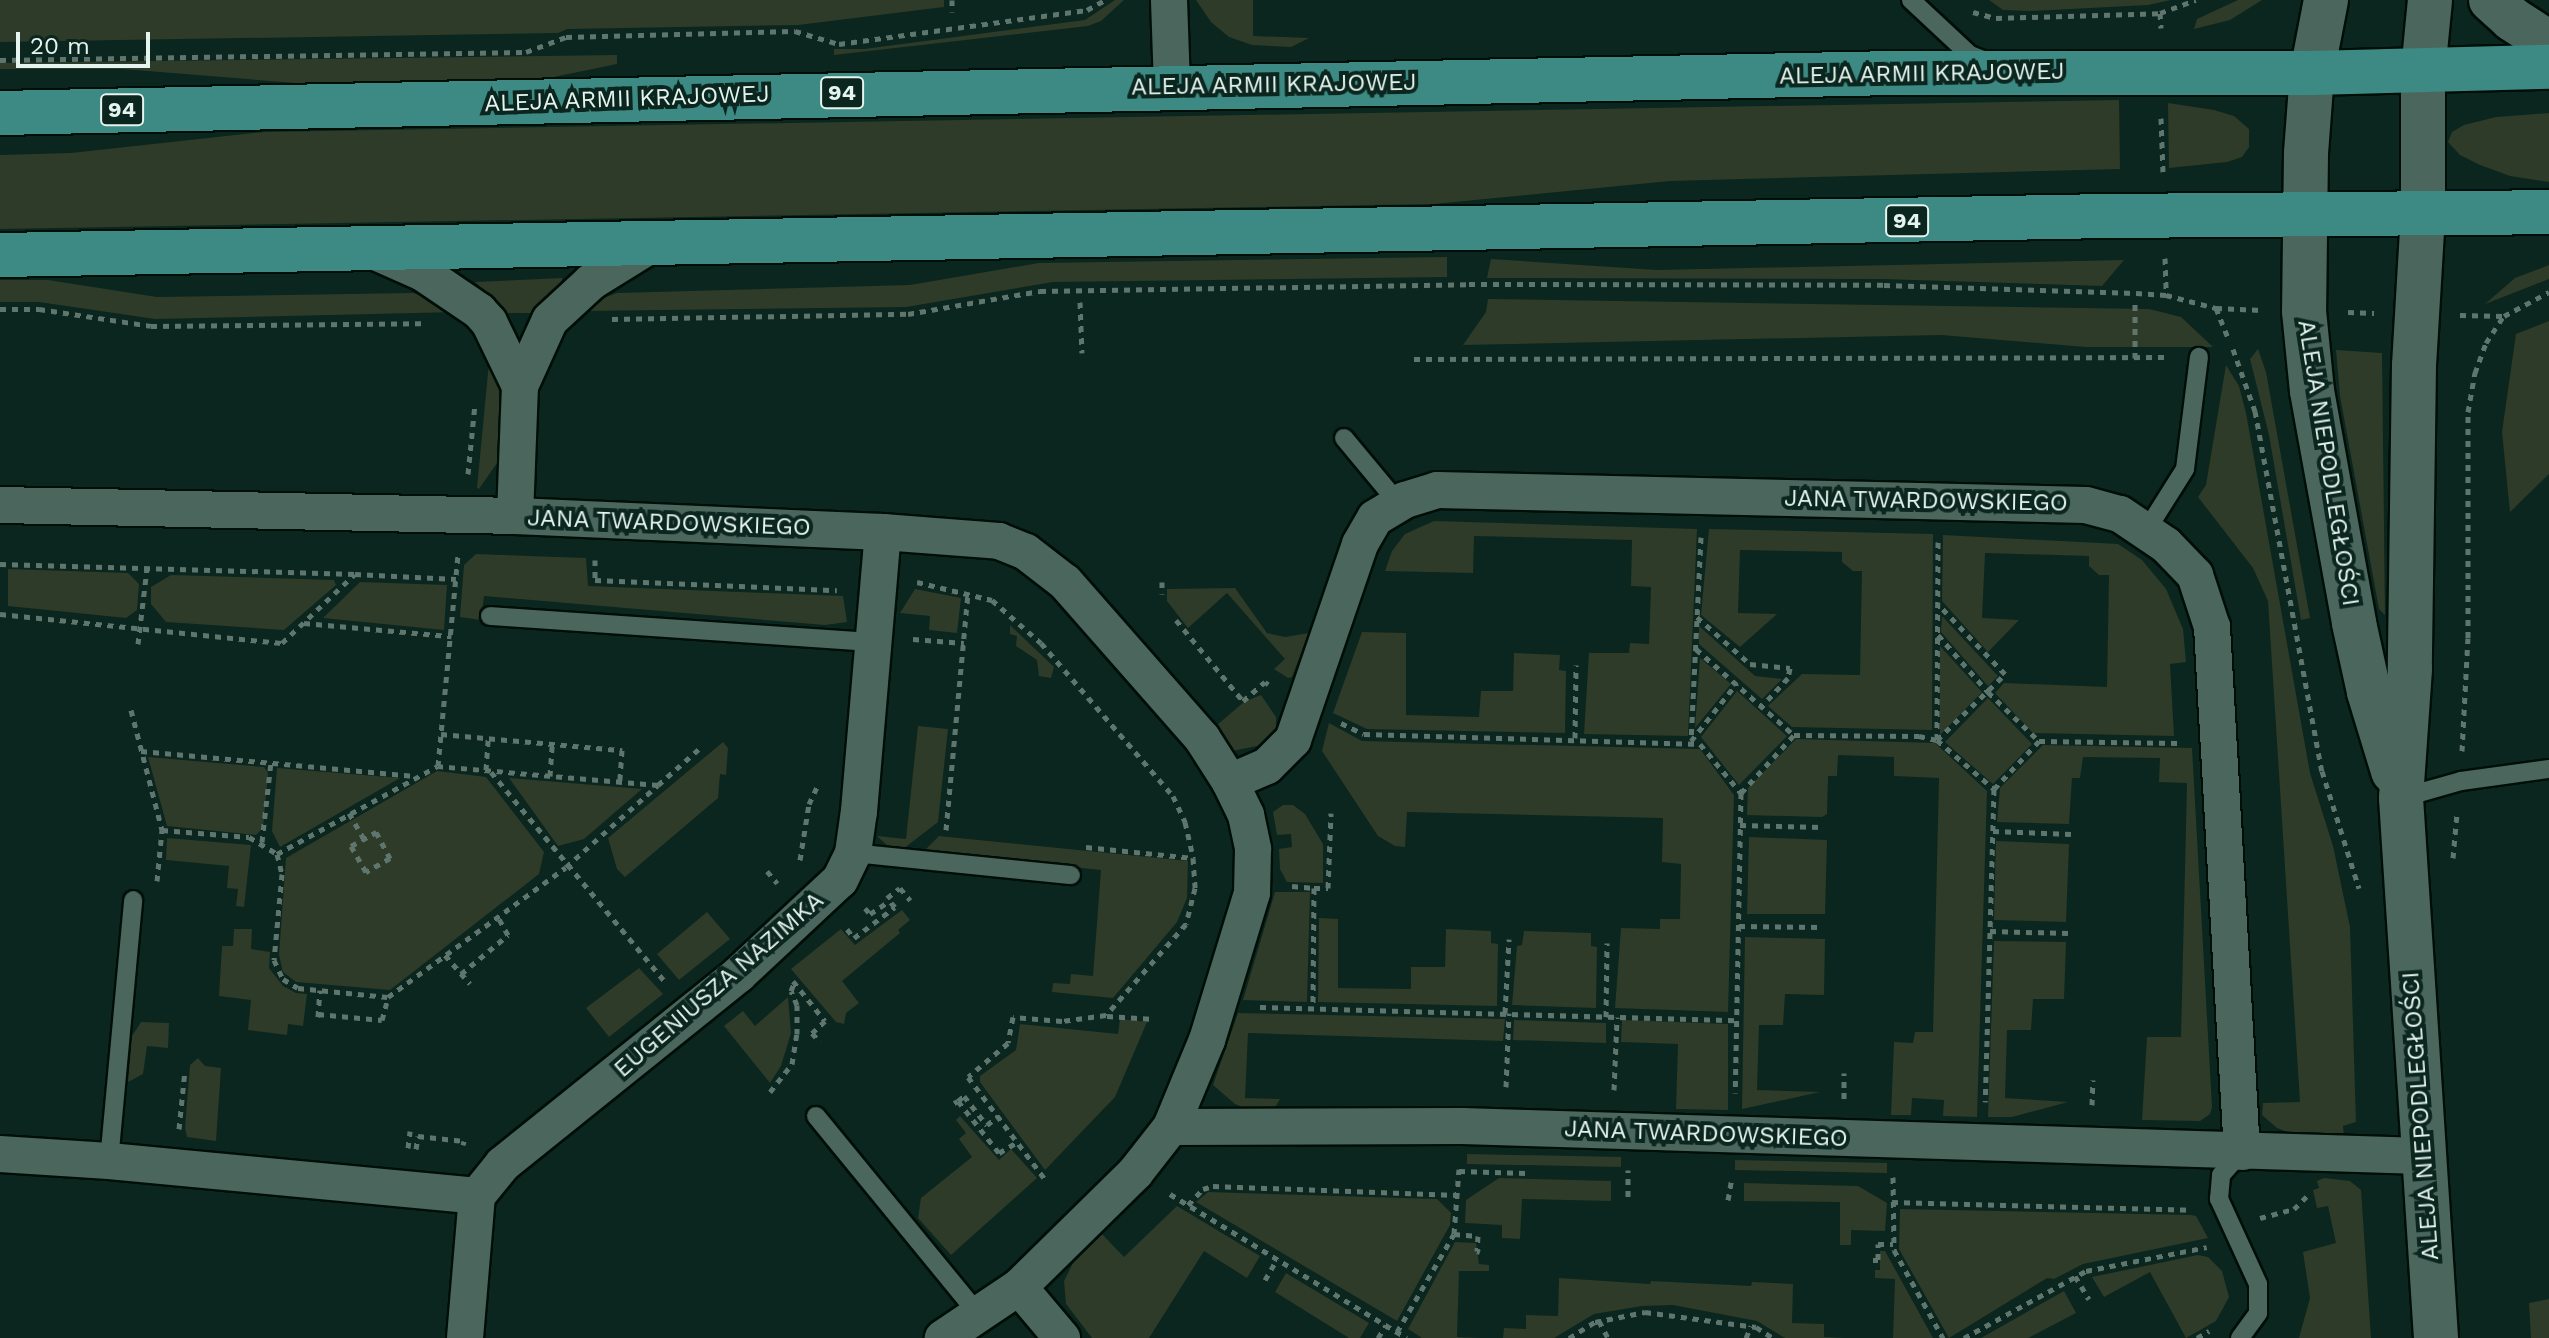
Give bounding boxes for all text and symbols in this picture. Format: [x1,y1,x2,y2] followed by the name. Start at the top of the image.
[20,16,154,66] scale bar
[30,32,90,60] text: 20 m
[1778,57,2066,91] street label: ALEJA ARMII KRAJOWEJ
[1130,68,1418,102] street label: ALEJA ARMII KRAJOWEJ
[820,75,864,111] road number: 94
[483,80,771,118] street label: ALEJA ARMII KRAJOWEJ
[100,92,144,128] road number: 94
[1885,203,1929,239] road number: 94
[2291,317,2365,609] street label: ALEJA NIEPODLEGŁOŚCI
[1783,484,2069,518] street label: JANA TWARDOWSKIEGO
[526,504,812,542] street label: JANA TWARDOWSKIEGO
[608,886,830,1084] street label: EUGENIUSZA NAZIMKA
[2397,970,2445,1262] street label: ALEJA NIEPODLEGŁOŚCI
[1563,1115,1849,1153] street label: JANA TWARDOWSKIEGO

